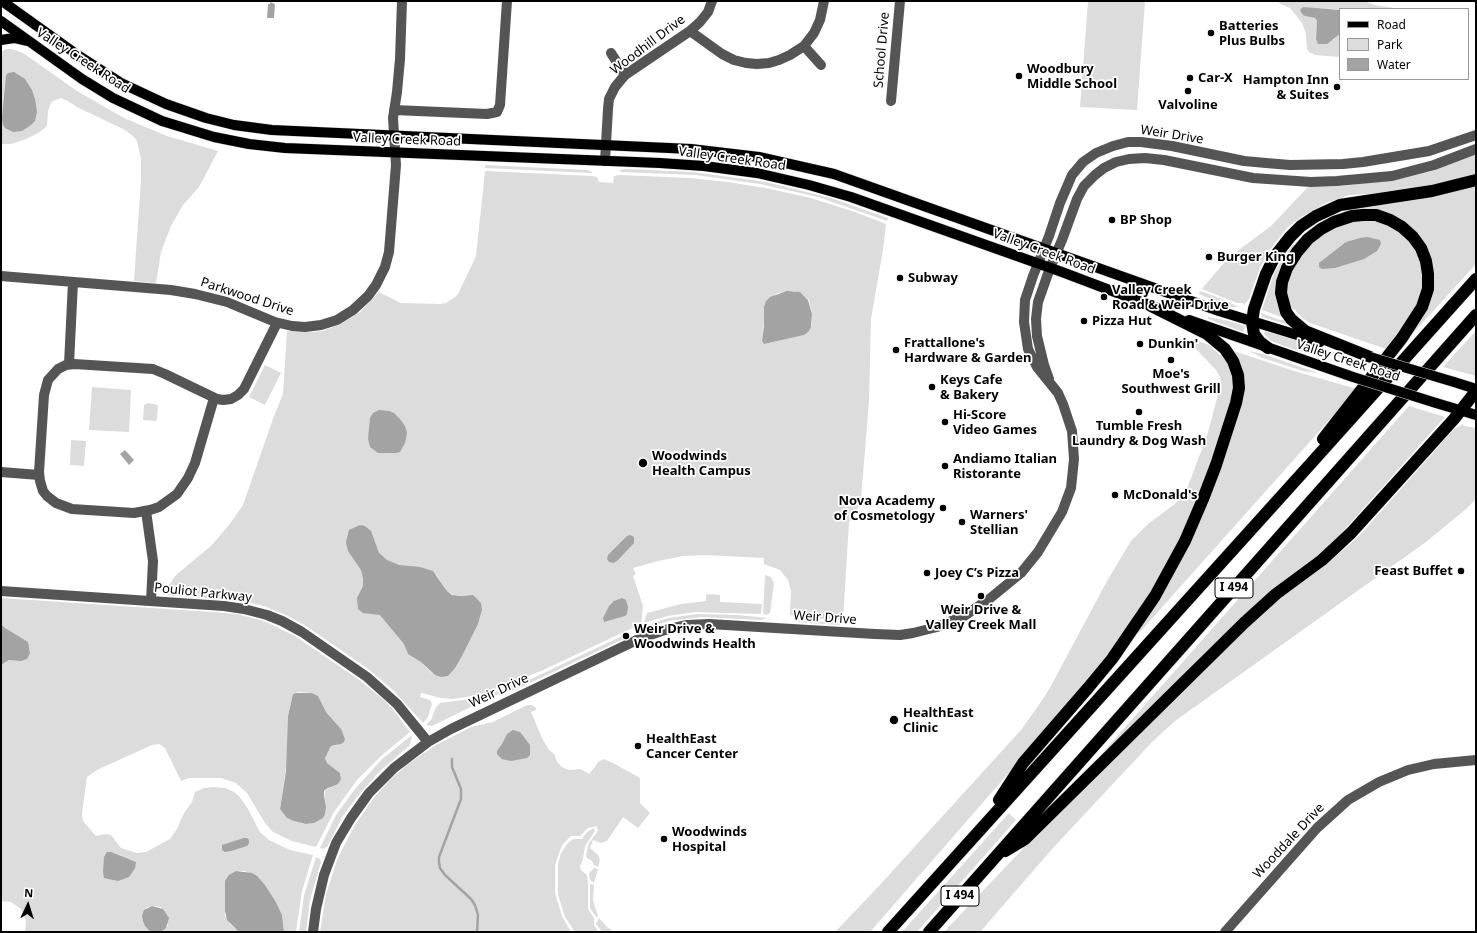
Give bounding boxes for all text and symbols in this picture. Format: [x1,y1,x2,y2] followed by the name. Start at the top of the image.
[1339,8,1469,80] legend
[871,11,893,89] street label: School Drive
[608,12,688,78] street label: Woodhill Drive
[1377,16,1406,33] text: Road
[1219,18,1285,49] place label: Batteries Plus Bulbs
[33,25,133,97] street label: Valley Creek Road
[1206,28,1216,38] marker: Batteries Plus Bulbs
[1377,36,1402,53] text: Park
[1377,56,1411,73] text: Water
[1027,61,1117,92] place label: Woodbury Middle School
[1198,70,1233,86] place label: Car-X
[1014,71,1024,81] marker: Woodbury Middle School
[1243,72,1329,103] place label: Hampton Inn & Suites
[1185,73,1195,83] marker: Car-X
[1332,82,1342,92] marker: Hampton Inn & Suites
[1183,86,1193,96] marker: Valvoline
[1158,97,1218,113] place label: Valvoline
[1139,122,1205,148] street label: Weir Drive
[353,130,461,150] street label: Valley Creek Road
[677,144,787,174] street label: Valley Creek Road
[1120,212,1172,228] place label: BP Shop
[1107,215,1117,225] marker: BP Shop
[991,226,1097,278] street label: Valley Creek Road
[1217,249,1294,265] place label: Burger King
[1204,252,1214,262] marker: Burger King
[908,270,958,286] place label: Subway
[895,273,905,283] marker: Subway
[198,275,296,319] street label: Parkwood Drive
[1112,282,1229,313] place label: Valley Creek Road & Weir Drive
[1099,292,1109,302] marker: Valley Creek Road & Weir Drive
[1092,313,1152,329] place label: Pizza Hut
[1079,316,1089,326] marker: Pizza Hut
[904,335,1031,366] place label: Frattallone's Hardware & Garden
[1148,336,1198,352] place label: Dunkin'
[1294,337,1402,385] street label: Valley Creek Road
[1135,339,1145,349] marker: Dunkin'
[891,345,901,355] marker: Frattallone's Hardware & Garden
[1166,355,1176,365] marker: Moe's Southwest Grill
[1121,366,1221,397] place label: Moe's Southwest Grill
[940,372,1002,403] place label: Keys Cafe & Bakery
[927,382,937,392] marker: Keys Cafe & Bakery
[953,407,1037,438] place label: Hi-Score Video Games
[1134,407,1144,417] marker: Tumble Fresh Laundry & Dog Wash
[940,417,950,427] marker: Hi-Score Video Games
[1072,418,1206,449] place label: Tumble Fresh Laundry & Dog Wash
[652,448,751,479] place label: Woodwinds Health Campus
[953,451,1057,482] place label: Andiamo Italian Ristorante
[637,457,649,469] marker: Woodwinds Health Campus
[940,461,950,471] marker: Andiamo Italian Ristorante
[1123,487,1198,503] place label: McDonald's
[1110,490,1120,500] marker: McDonald's
[834,493,935,524] place label: Nova Academy of Cosmetology
[938,503,948,513] marker: Nova Academy of Cosmetology
[970,507,1028,538] place label: Warners' Stellian
[957,517,967,527] marker: Warners' Stellian
[1374,563,1453,579] place label: Feast Buffet
[935,565,1019,581] place label: Joey C’s Pizza
[1456,566,1466,576] marker: Feast Buffet
[922,568,932,578] marker: Joey C’s Pizza
[1215,578,1253,598] road number: I 494
[153,580,253,606] street label: Pouliot Parkway
[976,591,986,601] marker: Weir Drive & Valley Creek Mall
[926,602,1036,633] place label: Weir Drive & Valley Creek Mall
[793,608,857,628] street label: Weir Drive
[634,621,756,652] place label: Weir Drive & Woodwinds Health
[621,631,631,641] marker: Weir Drive & Woodwinds Health
[467,671,531,711] street label: Weir Drive
[903,705,974,736] place label: HealthEast Clinic
[888,714,900,726] marker: HealthEast Clinic
[646,731,738,762] place label: HealthEast Cancer Center
[633,741,643,751] marker: HealthEast Cancer Center
[1250,800,1328,882] street label: Wooddale Drive
[672,824,747,855] place label: Woodwinds Hospital
[659,834,669,844] marker: Woodwinds Hospital
[8,885,48,925] north arrow
[24,885,34,900] text: N
[941,886,979,906] road number: I 494

